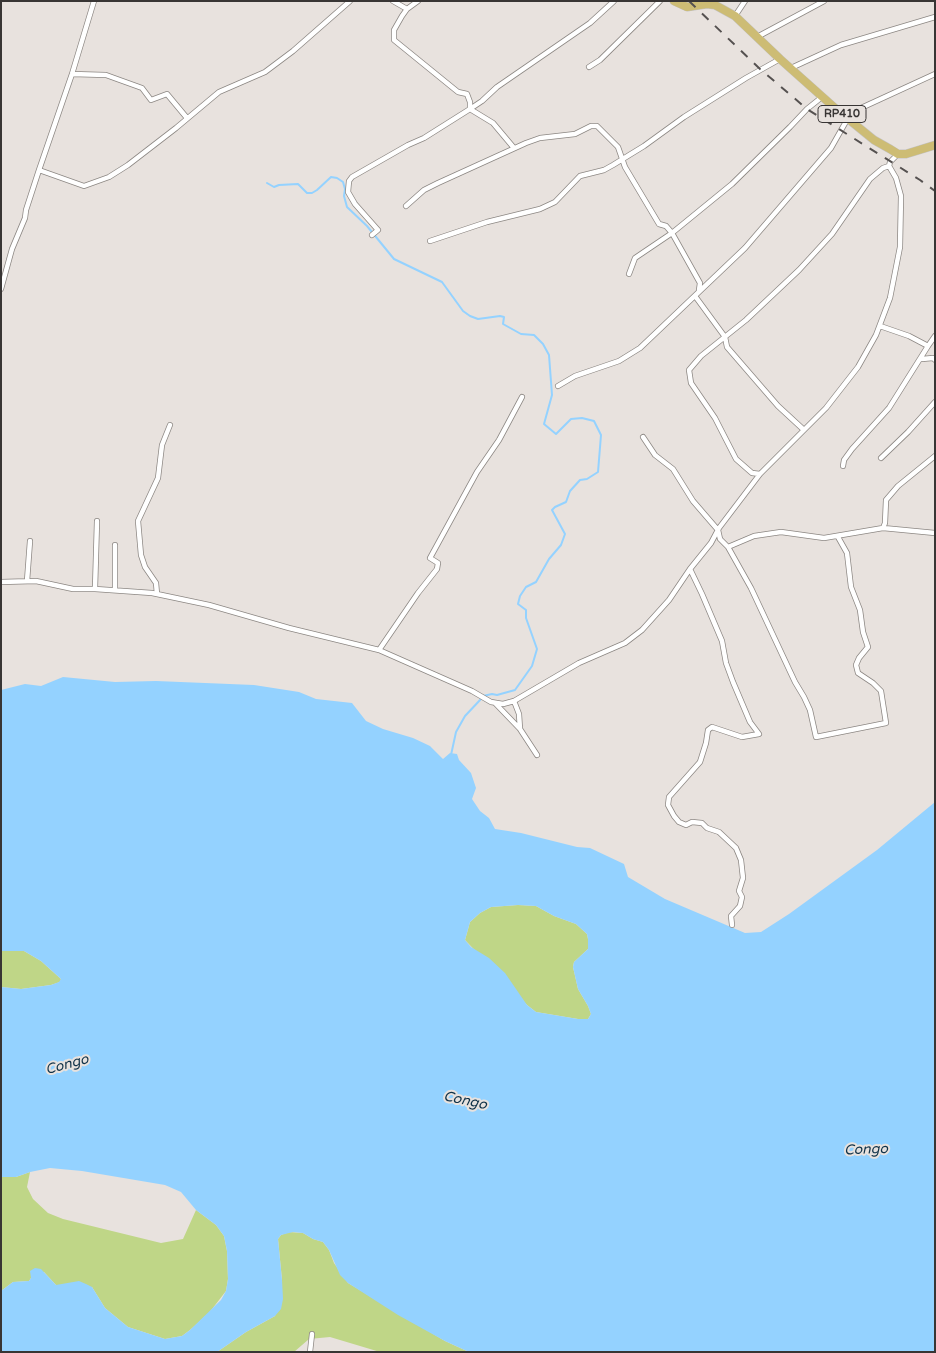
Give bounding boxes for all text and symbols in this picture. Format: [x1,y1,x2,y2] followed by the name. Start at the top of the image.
[818,106,866,122] road number: RP410
[44,1051,90,1079] water label: Congo
[442,1088,488,1114] water label: Congo
[844,1141,888,1159] water label: Congo

